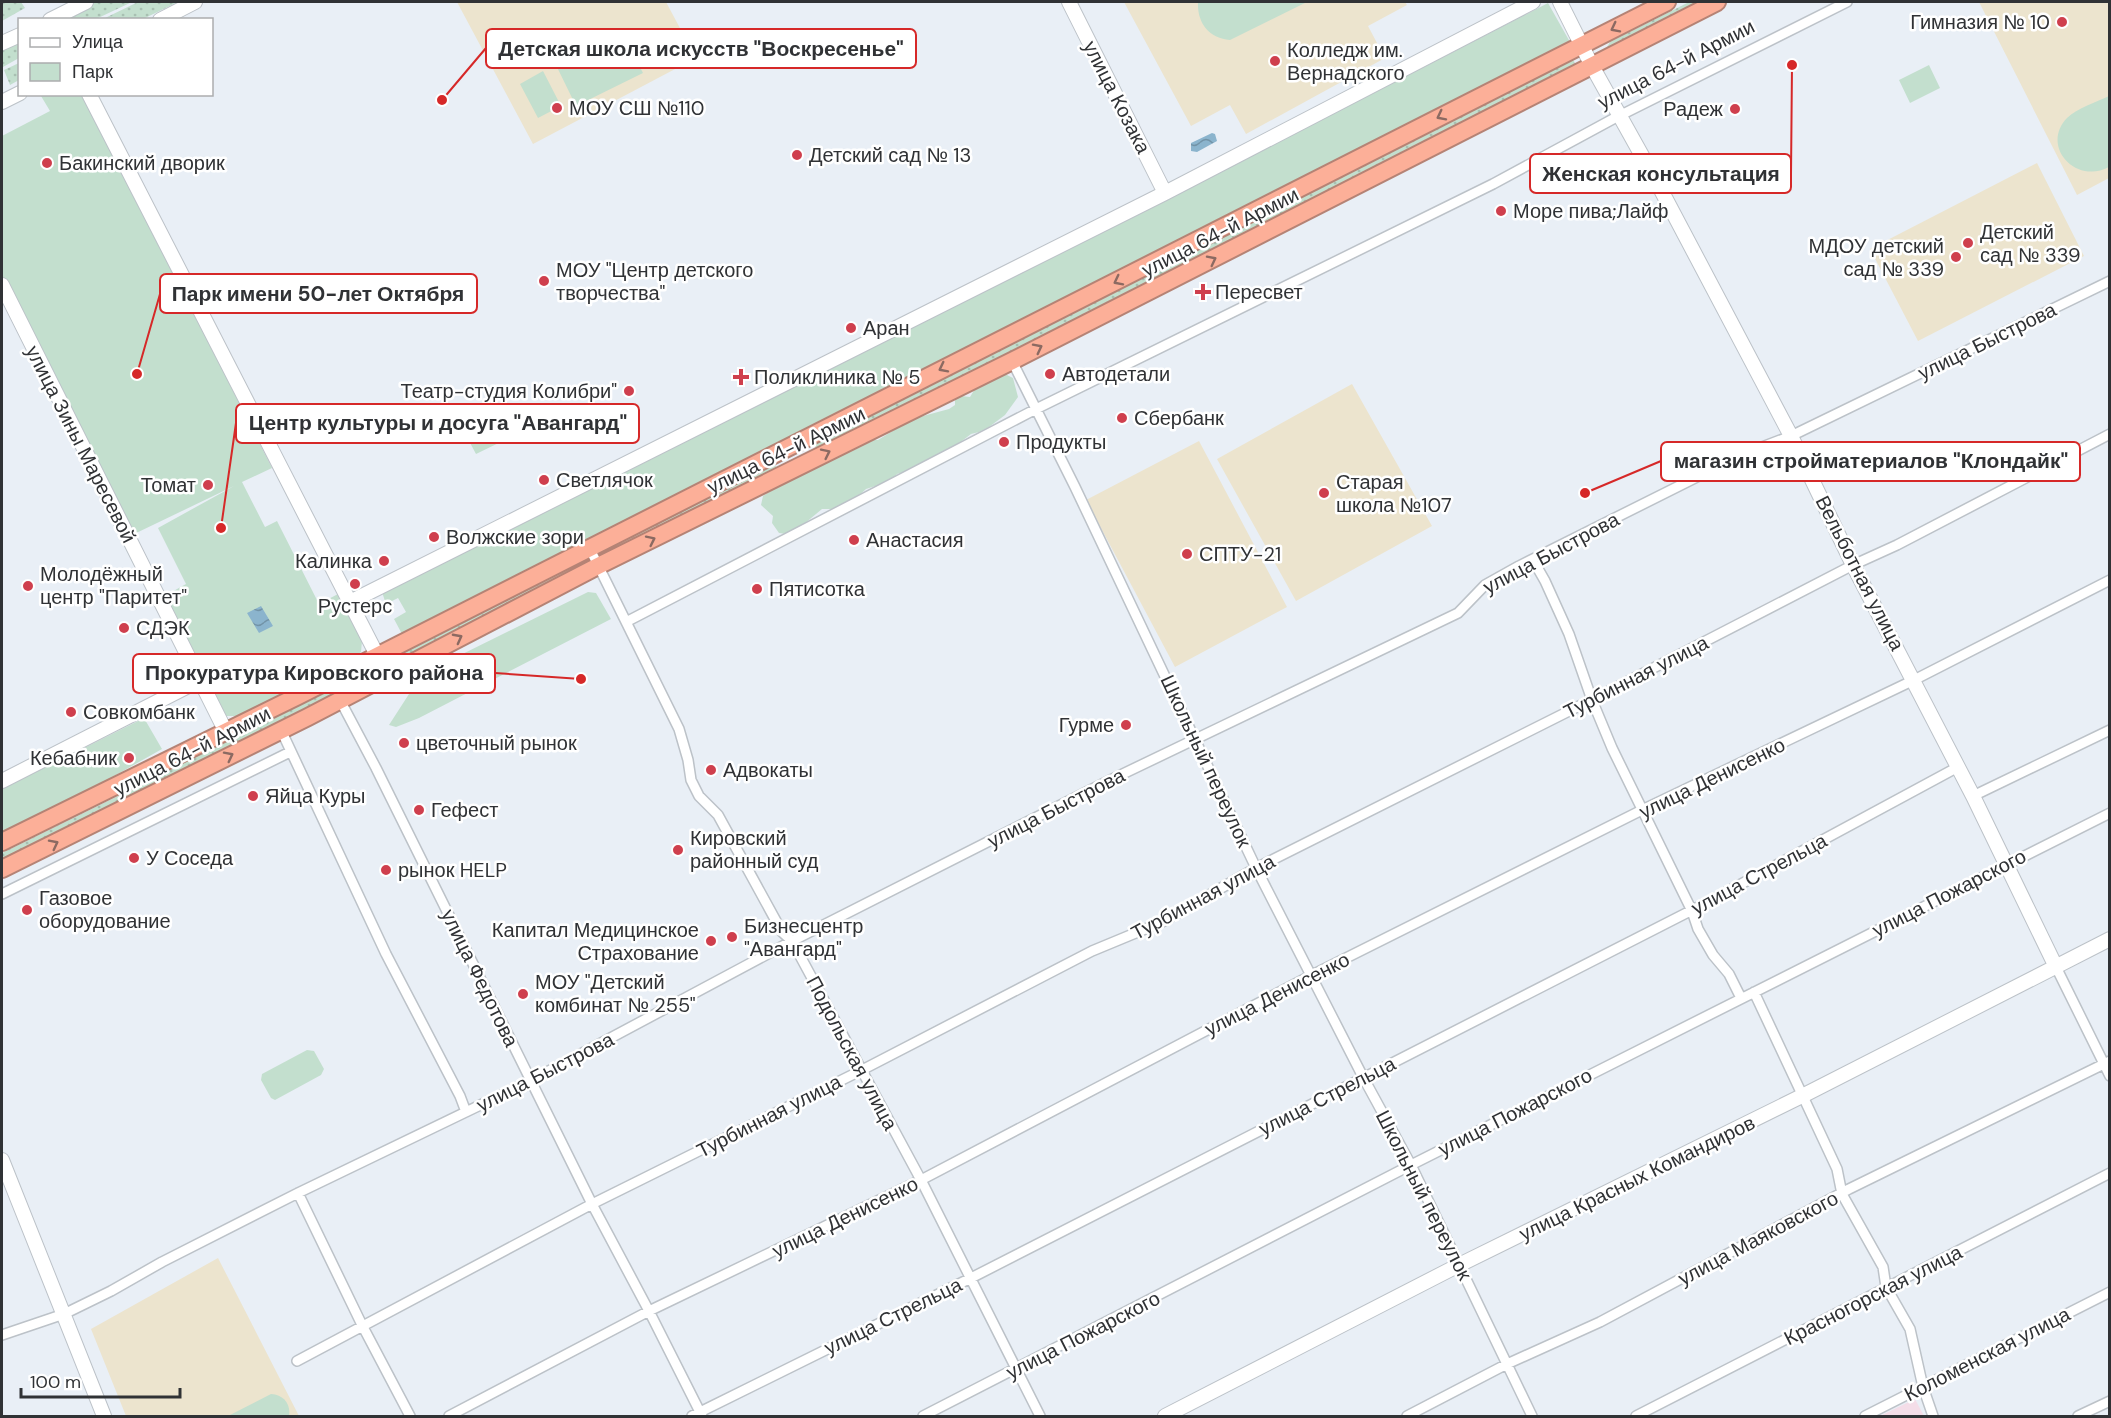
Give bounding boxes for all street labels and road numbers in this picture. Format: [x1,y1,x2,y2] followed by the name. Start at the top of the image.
[1593,13,1759,115] street label: улица 64-й Армии
[1077,36,1157,159] street label: улица Козака
[1137,181,1303,283] street label: улица 64-й Армии
[1914,296,2061,386] street label: улица Быстрова
[20,341,142,547] street label: улица Зины Маресевой
[703,400,869,500] street label: улица 64-й Армии
[1810,491,1911,656] street label: Вельботная улица
[1478,506,1624,600] street label: улица Быстрова
[1559,629,1713,725] street label: Турбинная улица
[1155,671,1257,852] street label: Школьный переулок
[109,700,275,802] street label: улица 64-й Армии
[1635,731,1789,825] street label: улица Денисенко
[983,762,1130,854] street label: улица Быстрова
[1687,827,1832,921] street label: улица Стрельца
[1868,843,2030,943] street label: улица Пожарского
[1127,848,1280,946] street label: Турбинная улица
[435,905,525,1052] street label: улица Федотова
[1200,946,1354,1042] street label: улица Денисенко
[800,971,904,1135] street label: Подольская улица
[472,1026,619,1118] street label: улица Быстрова
[1254,1050,1401,1142] street label: улица Стрельца
[1434,1062,1596,1162] street label: улица Пожарского
[692,1068,846,1164] street label: Турбинная улица
[1370,1106,1478,1285] street label: Школьный переулок
[1515,1109,1759,1247] street label: улица Красных Командиров
[768,1170,922,1264] street label: улица Денисенко
[1673,1185,1843,1291] street label: улица Маяковского
[1780,1238,1967,1351] street label: Красногорская улица
[820,1271,967,1361] street label: улица Стрельца
[1002,1285,1164,1385] street label: улица Пожарского
[1900,1301,2075,1407] street label: Коломенская улица

